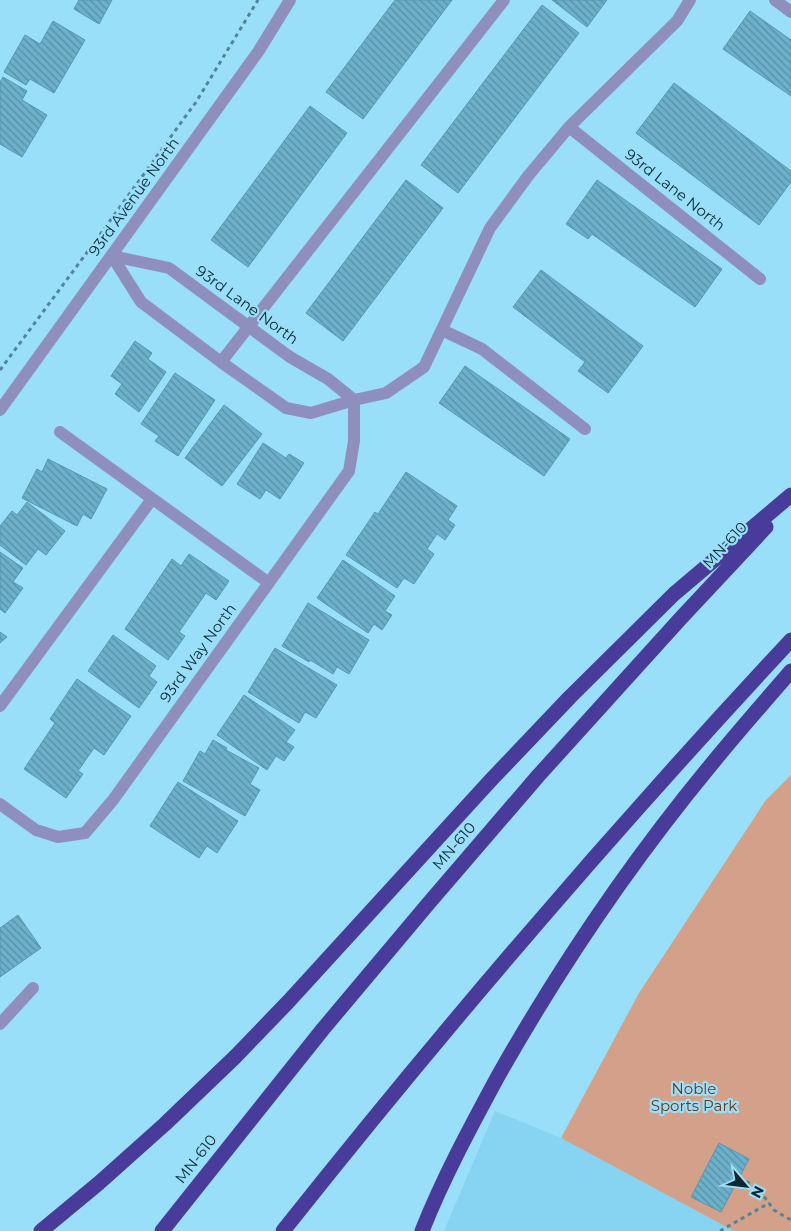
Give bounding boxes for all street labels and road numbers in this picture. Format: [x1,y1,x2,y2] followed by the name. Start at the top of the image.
[84,134,183,260] street label: 93rd Avenue North
[621,144,729,235] street label: 93rd Lane North
[192,261,302,348] street label: 93rd Lane North
[698,517,751,572] street label: MN-610
[155,599,240,706] street label: 93rd Way North
[428,818,479,873] street label: MN-610
[171,1130,221,1187] street label: MN-610

